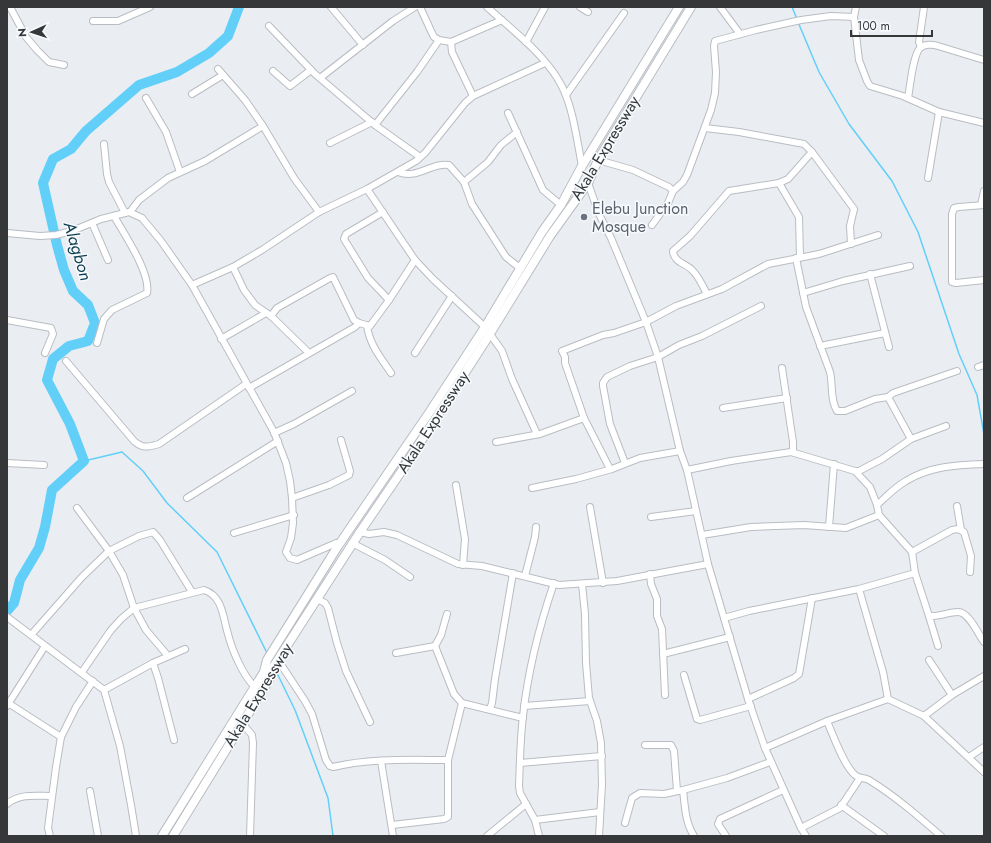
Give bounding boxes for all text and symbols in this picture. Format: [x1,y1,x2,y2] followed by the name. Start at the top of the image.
[12,12,52,52] north arrow
[851,12,932,38] scale bar
[857,17,890,35] text: 100 m
[14,28,30,37] text: N
[565,91,646,204] street label: Akala Expressway
[592,197,688,238] place label: Elebu Junction Mosque
[579,212,589,222] marker: Elebu Junction Mosque
[57,218,98,283] water label: Alagbon
[391,365,475,478] street label: Akala Expressway
[218,638,299,751] street label: Akala Expressway

